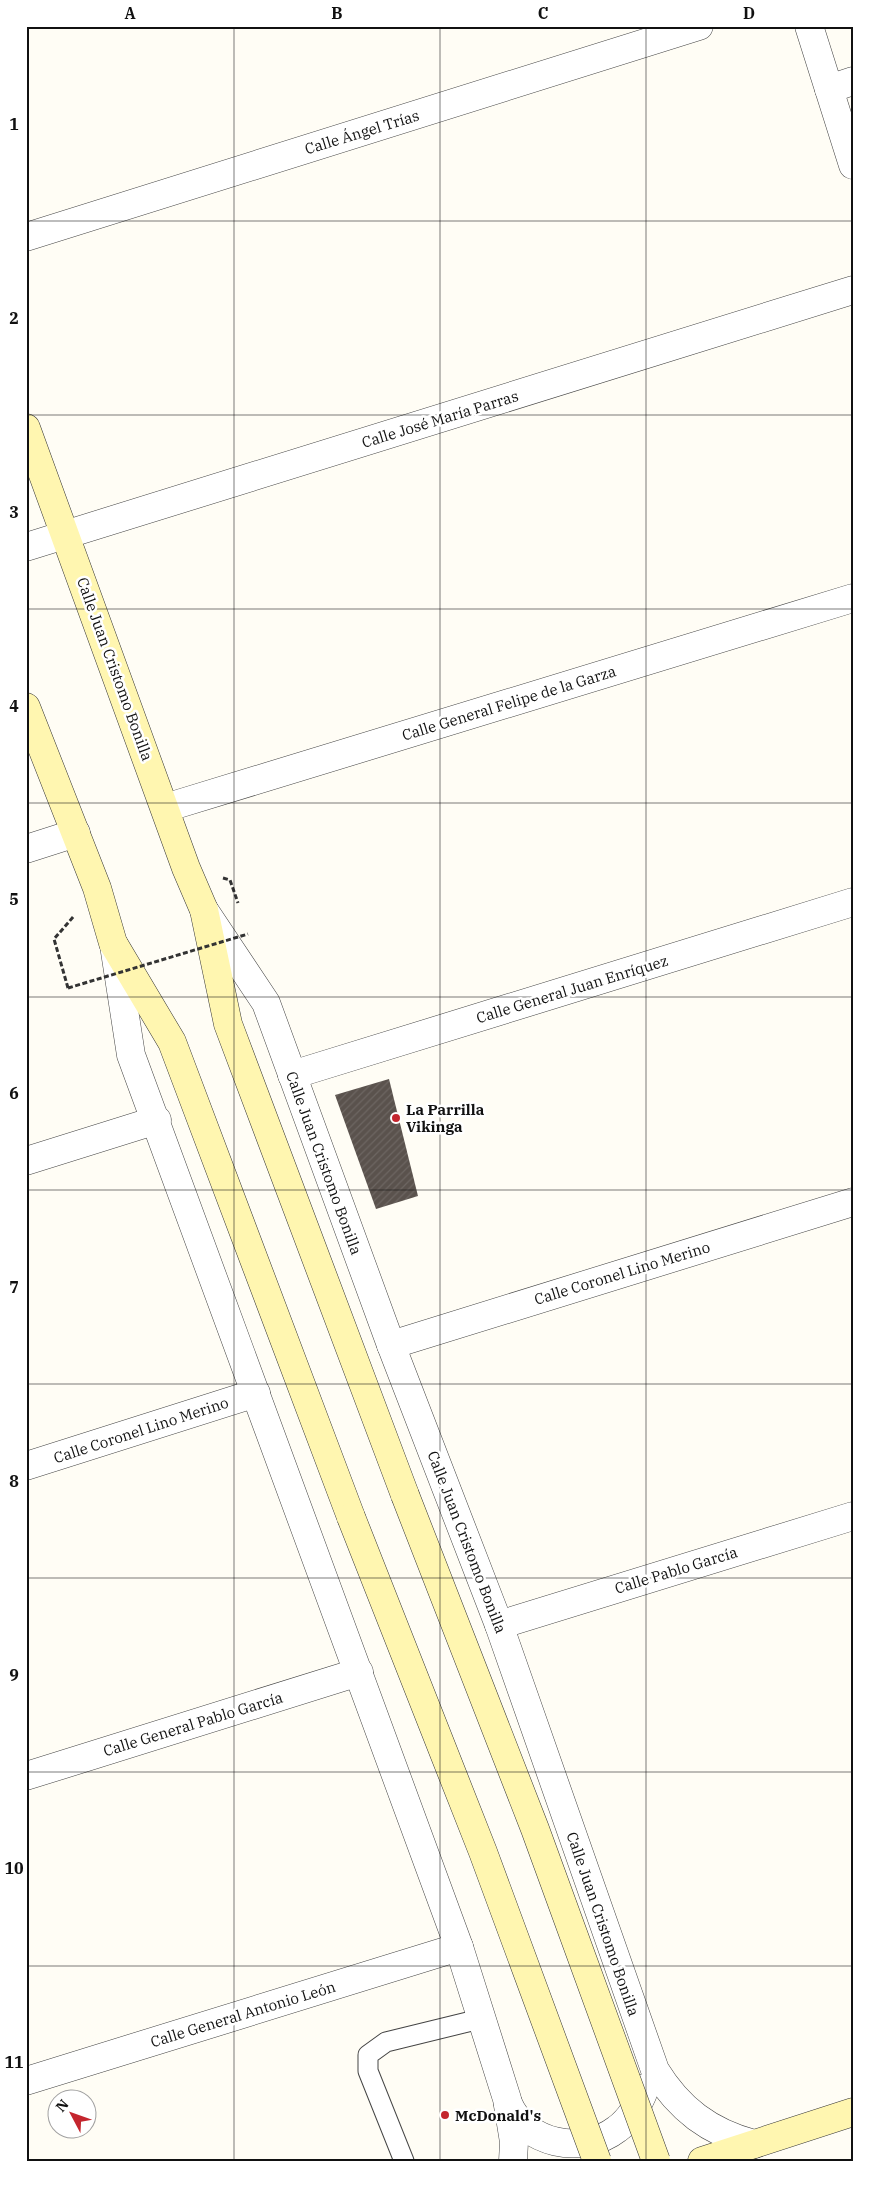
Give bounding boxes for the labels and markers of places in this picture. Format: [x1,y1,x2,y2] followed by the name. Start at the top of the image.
[406,1100,485,1136] place label: La Parrilla Vikinga
[390,1112,402,1124] marker: La Parrilla Vikinga
[455,2106,541,2125] place label: McDonald's
[439,2109,451,2121] marker: McDonald's

